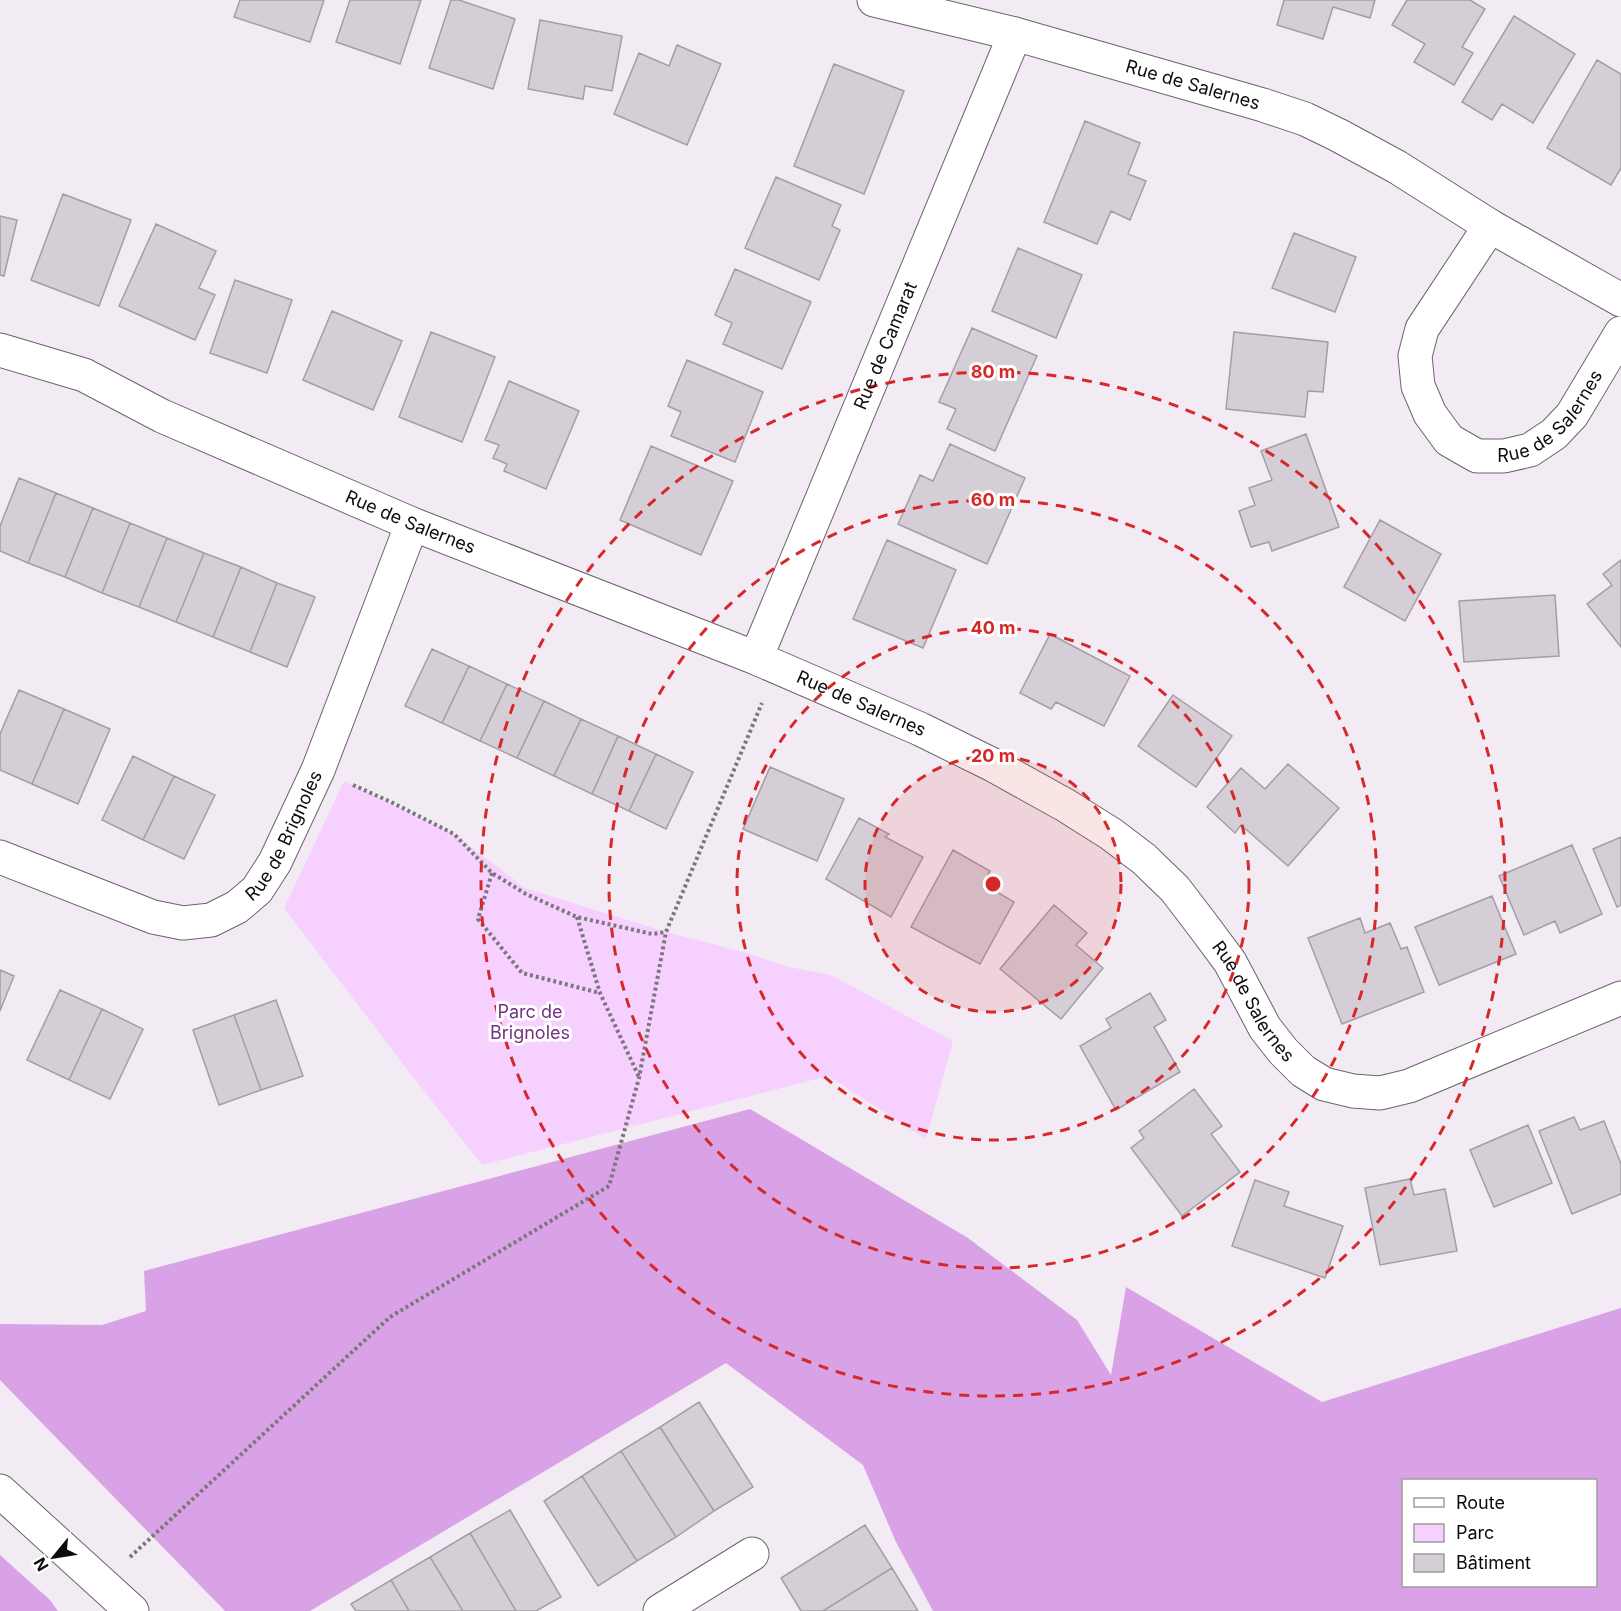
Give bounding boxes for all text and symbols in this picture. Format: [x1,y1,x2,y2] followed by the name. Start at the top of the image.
[1123,55,1262,114] street label: Rue de Salernes
[849,279,921,413] street label: Rue de Camarat
[971,361,1015,382] text: 80 m
[1497,366,1606,466] street label: Rue de Salernes
[342,486,479,558] street label: Rue de Salernes
[971,489,1015,510] text: 60 m
[971,617,1016,638] text: 40 m
[794,666,930,740] street label: Rue de Salernes
[971,745,1015,766] text: 20 m
[241,767,326,905] street label: Rue de Brignoles
[983,874,1003,894] centre of rings
[1208,937,1299,1066] street label: Rue de Salernes
[490,1001,570,1043] park label: Parc de Brignoles
[1402,1479,1597,1587] legend
[1456,1492,1505,1513] text: Route
[1456,1522,1494,1543] text: Parc
[24,1527,84,1587] north arrow
[1456,1552,1531,1573] text: Bâtiment
[29,1554,53,1575] text: N

